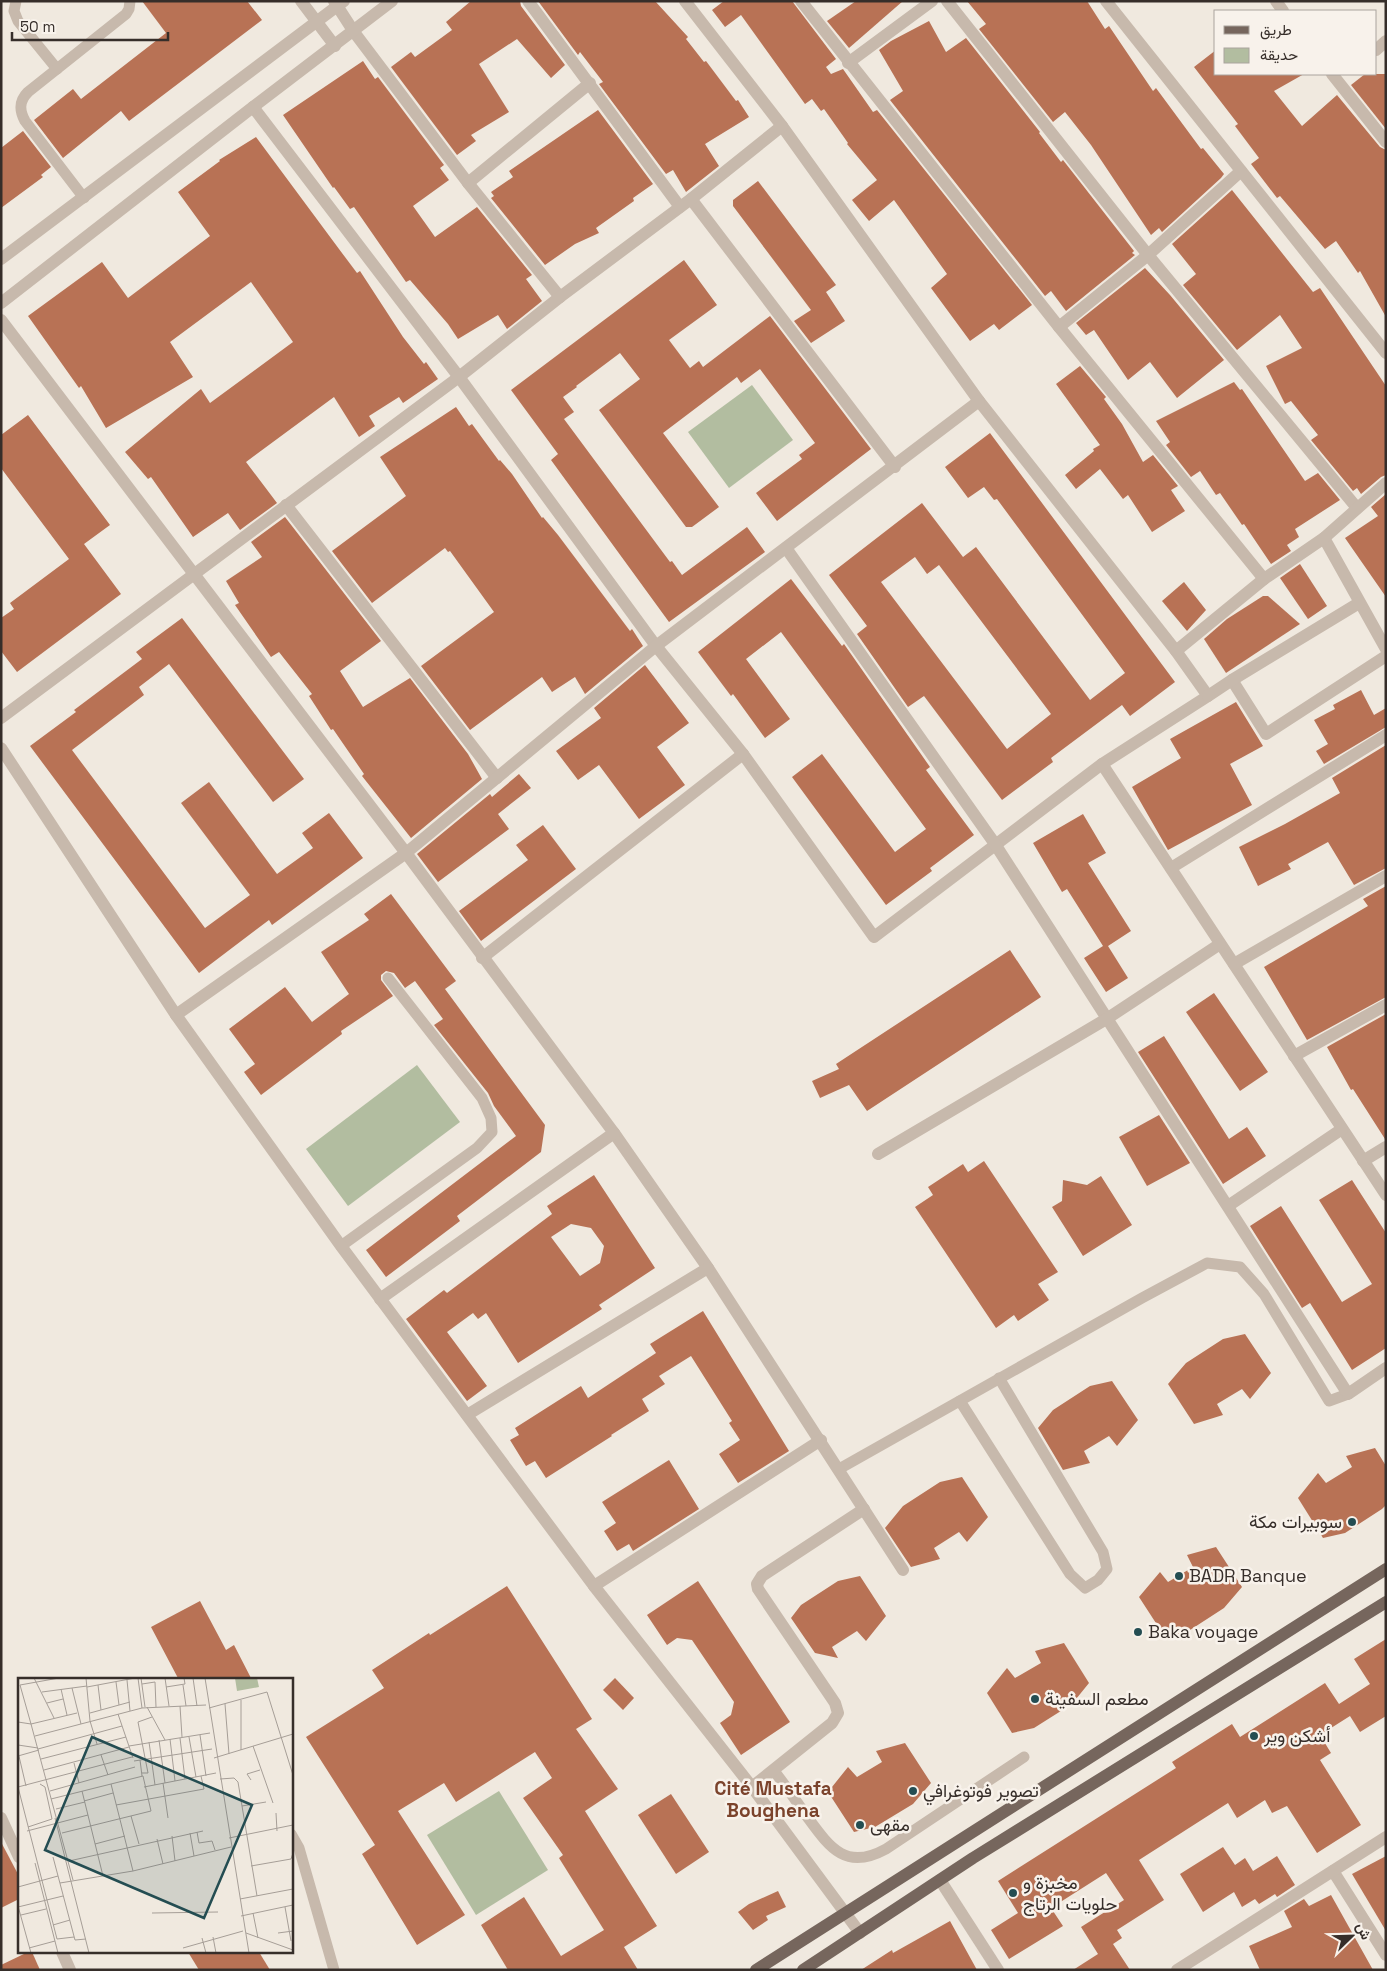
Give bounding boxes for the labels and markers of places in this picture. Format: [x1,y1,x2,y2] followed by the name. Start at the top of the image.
[1249,1510,1342,1533] place label: سوبيرات مكة
[1346,1516,1358,1528] marker: سوبيرات مكة
[1189,1564,1307,1587] place label: BADR Banque
[1173,1570,1185,1582] marker: BADR Banque
[1148,1620,1259,1643] place label: Baka voyage
[1132,1626,1144,1638] marker: Baka voyage
[1045,1687,1149,1711] place label: مطعم السفينة
[1029,1693,1041,1705] marker: مطعم السفينة
[1263,1724,1330,1747] place label: أشكن وير
[1248,1730,1260,1742] marker: أشكن وير
[923,1779,1039,1806] place label: تصوير فوتوغرافي
[907,1785,919,1797] marker: تصوير فوتوغرافي
[870,1813,910,1836] place label: مقهى
[854,1819,866,1831] marker: مقهى
[1023,1871,1117,1916] place label: مخبزة و حلويات الرتاج
[1007,1887,1019,1899] marker: مخبزة و حلويات الرتاج

